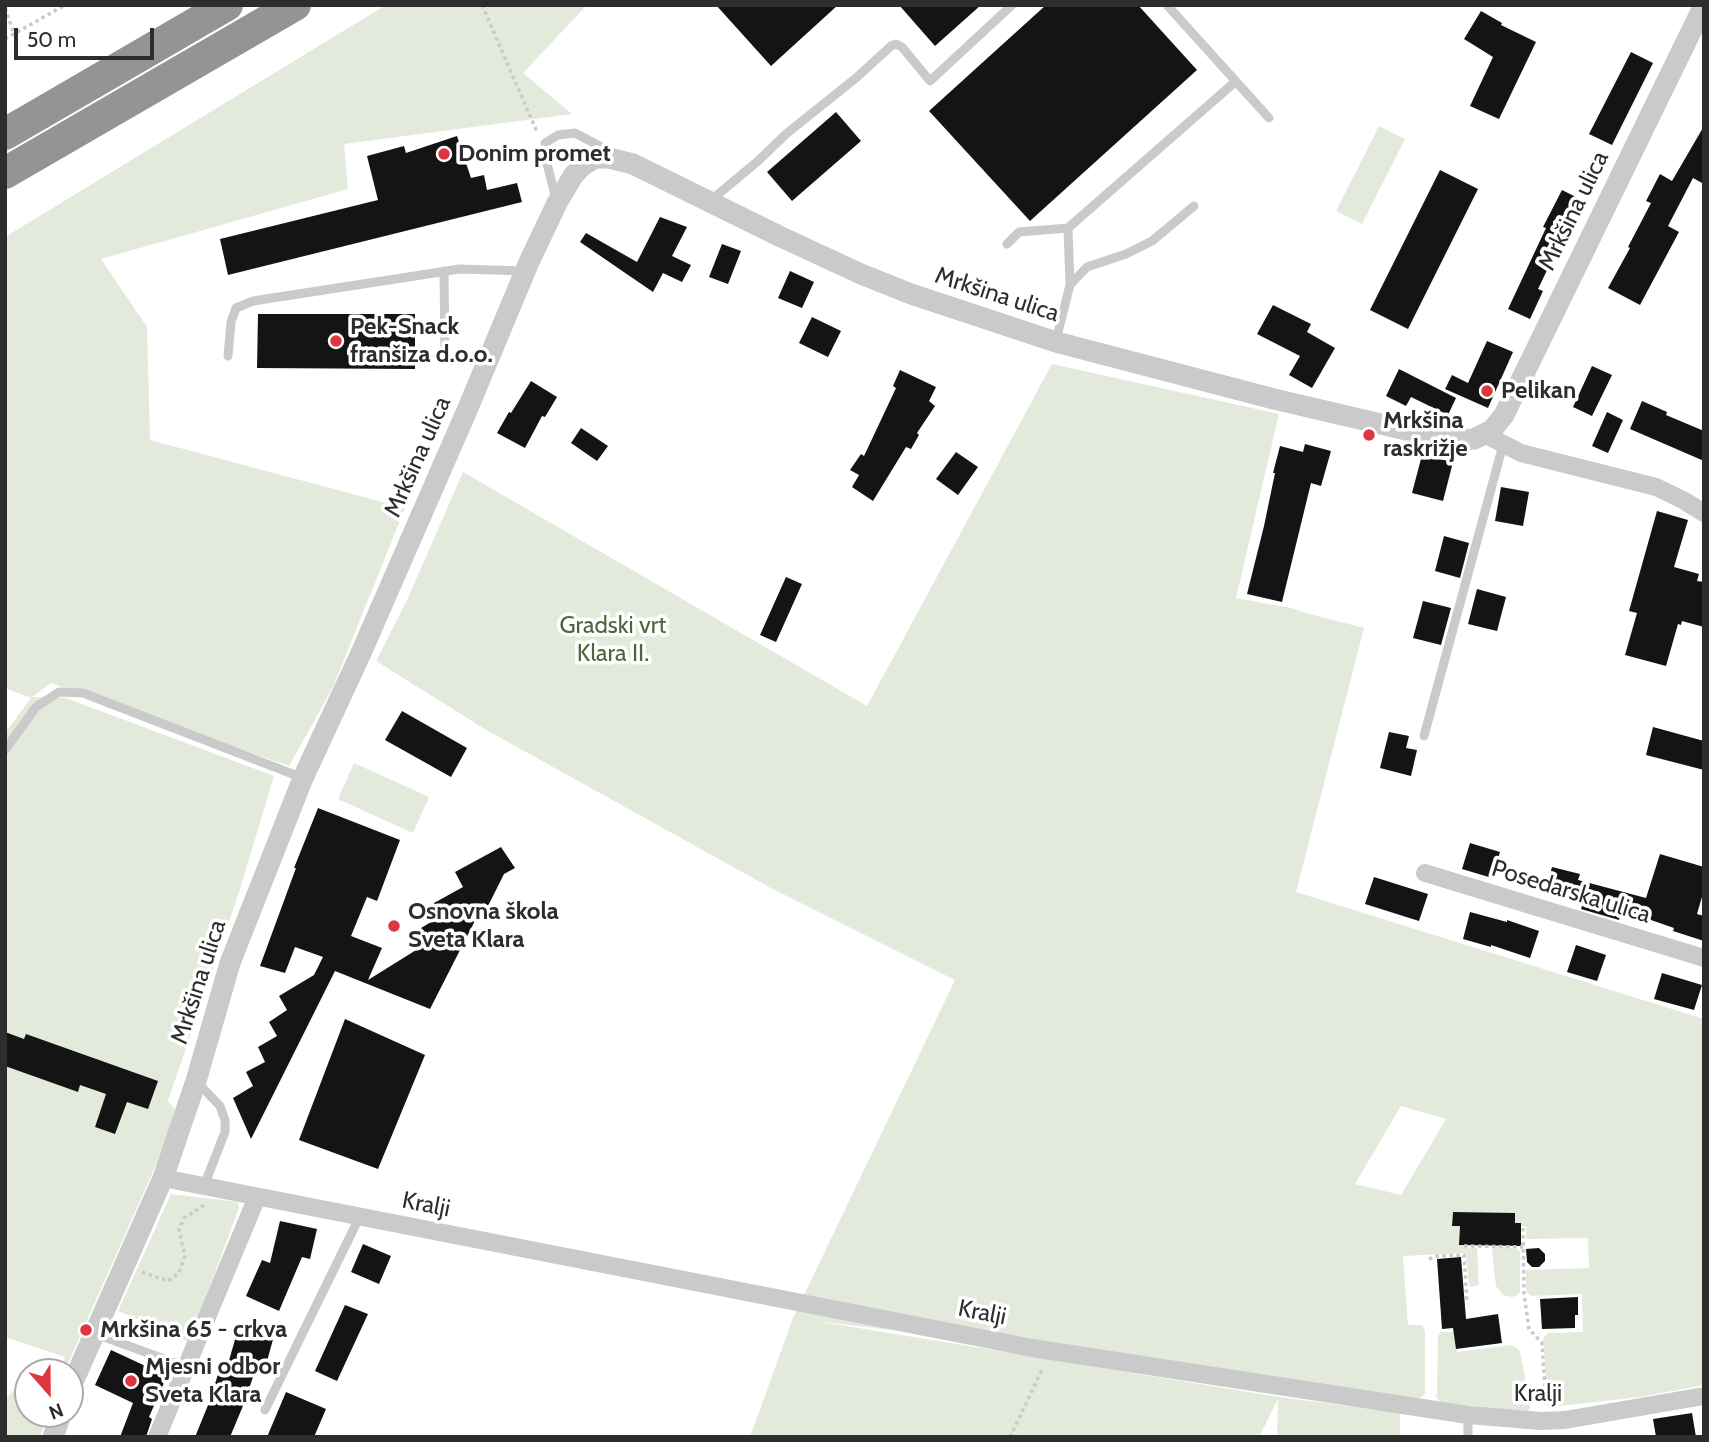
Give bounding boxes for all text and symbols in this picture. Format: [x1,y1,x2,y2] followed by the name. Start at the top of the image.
[18,14,158,58] scale bar
[27,27,76,52] text: 50 m
[458,140,611,168] place label: Donim promet
[436,146,452,162] marker: Donim promet
[1533,147,1615,275] street label: Mrkšina ulica
[931,261,1063,329] street label: Mrkšina ulica
[350,313,493,369] place label: Pek-Snack franšiza d.o.o.
[328,333,344,349] marker: Pek-Snack franšiza d.o.o.
[1501,377,1576,405] place label: Pelikan
[1479,383,1495,399] marker: Pelikan
[379,392,457,522] street label: Mrkšina ulica
[1383,407,1468,463] place label: Mrkšina raskrižje
[1361,427,1377,443] marker: Mrkšina raskrižje
[560,612,666,668] park label: Gradski vrt Klara II.
[1488,854,1654,930] street label: Posedarska ulica
[408,898,559,954] place label: Osnovna škola Sveta Klara
[165,916,233,1048] street label: Mrkšina ulica
[386,918,402,934] marker: Osnovna škola Sveta Klara
[400,1186,452,1224] street label: Kralji
[956,1294,1008,1332] street label: Kralji
[100,1316,287,1344] place label: Mrkšina 65 - crkva
[78,1322,94,1338] marker: Mrkšina 65 - crkva
[145,1353,280,1409] place label: Mjesni odbor Sveta Klara
[14,1358,84,1428] north arrow
[123,1373,139,1389] marker: Mjesni odbor Sveta Klara
[1514,1380,1562,1408] street label: Kralji
[46,1398,66,1424] text: N

